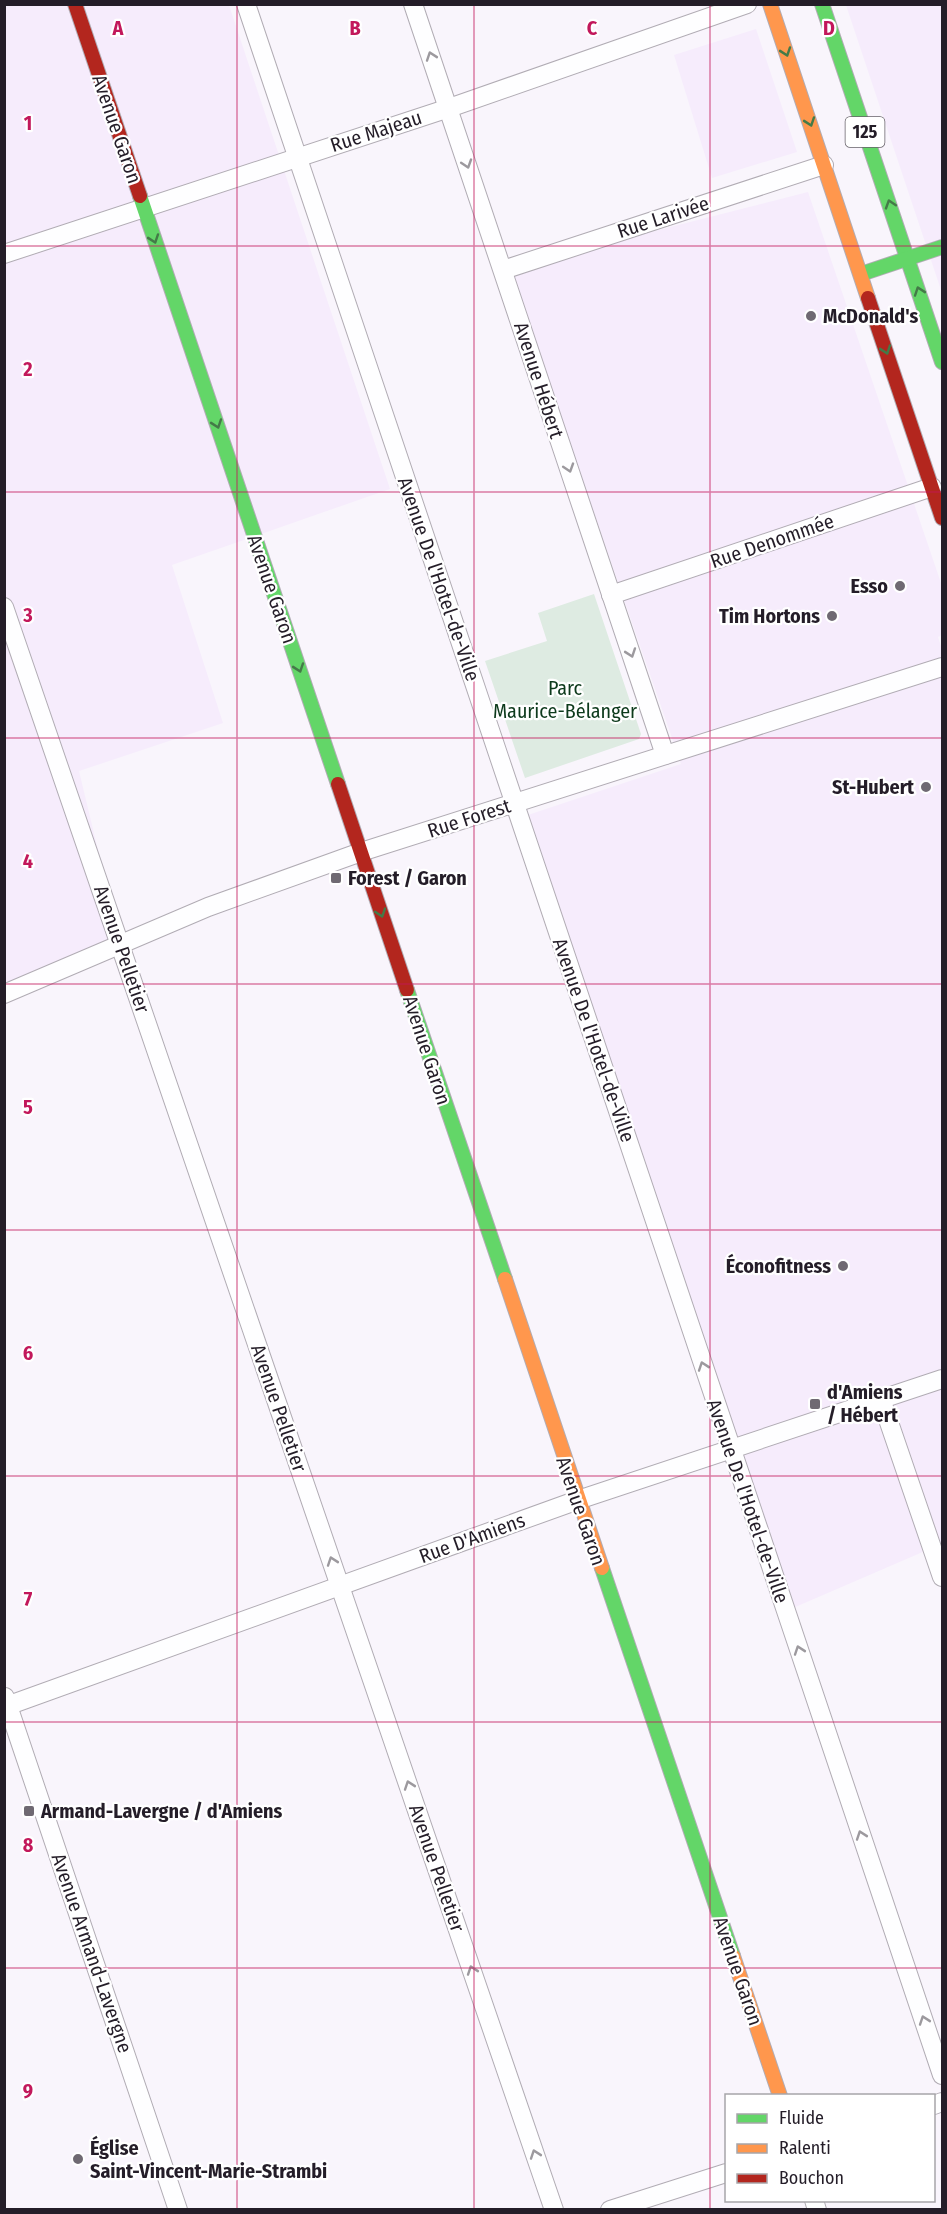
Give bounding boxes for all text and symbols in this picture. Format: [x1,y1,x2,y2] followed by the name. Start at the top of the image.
[112,16,125,40] text: A
[349,16,361,40] text: B
[587,16,598,40] text: C
[823,16,835,40] text: D
[779,46,791,56] one-way arrow
[426,51,438,62] one-way arrow
[87,71,147,187] street label: Avenue Garon
[327,105,425,157] street label: Rue Majeau
[24,111,32,135] text: 1
[803,116,815,127] one-way arrow
[846,117,884,147] road number: 125
[460,158,472,168] one-way arrow
[614,191,712,243] street label: Rue Larivée
[884,199,897,210] one-way arrow
[147,233,160,244] one-way arrow
[913,286,926,297] one-way arrow
[823,304,918,328] place label: McDonald's
[804,309,818,323] marker: McDonald's
[509,319,569,442] street label: Avenue Hébert
[878,344,891,355] one-way arrow
[22,357,33,381] text: 2
[209,418,222,429] one-way arrow
[561,462,574,473] one-way arrow
[393,474,485,684] street label: Avenue De l'Hotel-de-Ville
[707,509,837,573] street label: Rue Denommée
[242,531,302,647] street label: Avenue Garon
[851,574,888,598] place label: Esso
[893,579,907,593] marker: Esso
[22,603,33,627] text: 3
[719,604,820,628] place label: Tim Hortons
[825,609,839,623] marker: Tim Hortons
[623,647,636,658] one-way arrow
[292,662,304,673] one-way arrow
[493,676,637,723] park label: Parc Maurice-Bélanger
[832,775,915,799] place label: St-Hubert
[919,780,933,794] marker: St-Hubert
[424,793,514,843] street label: Rue Forest
[23,849,33,873] text: 4
[348,866,467,890] place label: Forest / Garon
[329,871,343,885] marker: Forest / Garon
[89,882,155,1016] street label: Avenue Pelletier
[374,907,387,918] one-way arrow
[548,935,640,1145] street label: Avenue De l'Hotel-de-Ville
[398,992,456,1108] street label: Avenue Garon
[23,1095,33,1119] text: 5
[726,1253,831,1278] place label: Éconofitness
[836,1259,850,1273] marker: Éconofitness
[23,1341,33,1365] text: 6
[246,1341,312,1475] street label: Avenue Pelletier
[698,1361,710,1372] one-way arrow
[827,1380,903,1427] place label: d'Amiens / Hébert
[702,1396,794,1606] street label: Avenue De l'Hotel-de-Ville
[808,1397,822,1411] marker: d'Amiens / Hébert
[551,1453,611,1569] street label: Avenue Garon
[416,1508,528,1568] street label: Rue D'Amiens
[326,1556,339,1567] one-way arrow
[24,1587,33,1611] text: 7
[794,1645,806,1656] one-way arrow
[403,1780,416,1791] one-way arrow
[40,1799,283,1823] place label: Armand-Lavergne / d'Amiens
[404,1801,470,1935] street label: Avenue Pelletier
[22,1804,36,1818] marker: Armand-Lavergne / d'Amiens
[856,1830,869,1841] one-way arrow
[23,1833,34,1857] text: 8
[47,1850,137,2056] street label: Avenue Armand-Lavergne
[708,1913,768,2029] street label: Avenue Garon
[467,1965,479,1976] one-way arrow
[918,2015,931,2026] one-way arrow
[23,2079,33,2103] text: 9
[725,2094,935,2202] legend
[779,2107,824,2129] text: Fluide
[90,2135,327,2183] place label: Église Saint-Vincent-Marie-Strambi
[779,2137,831,2159] text: Ralenti
[530,2149,542,2160] one-way arrow
[71,2152,85,2166] marker: Église Saint-Vincent-Marie-Strambi
[779,2167,844,2189] text: Bouchon

